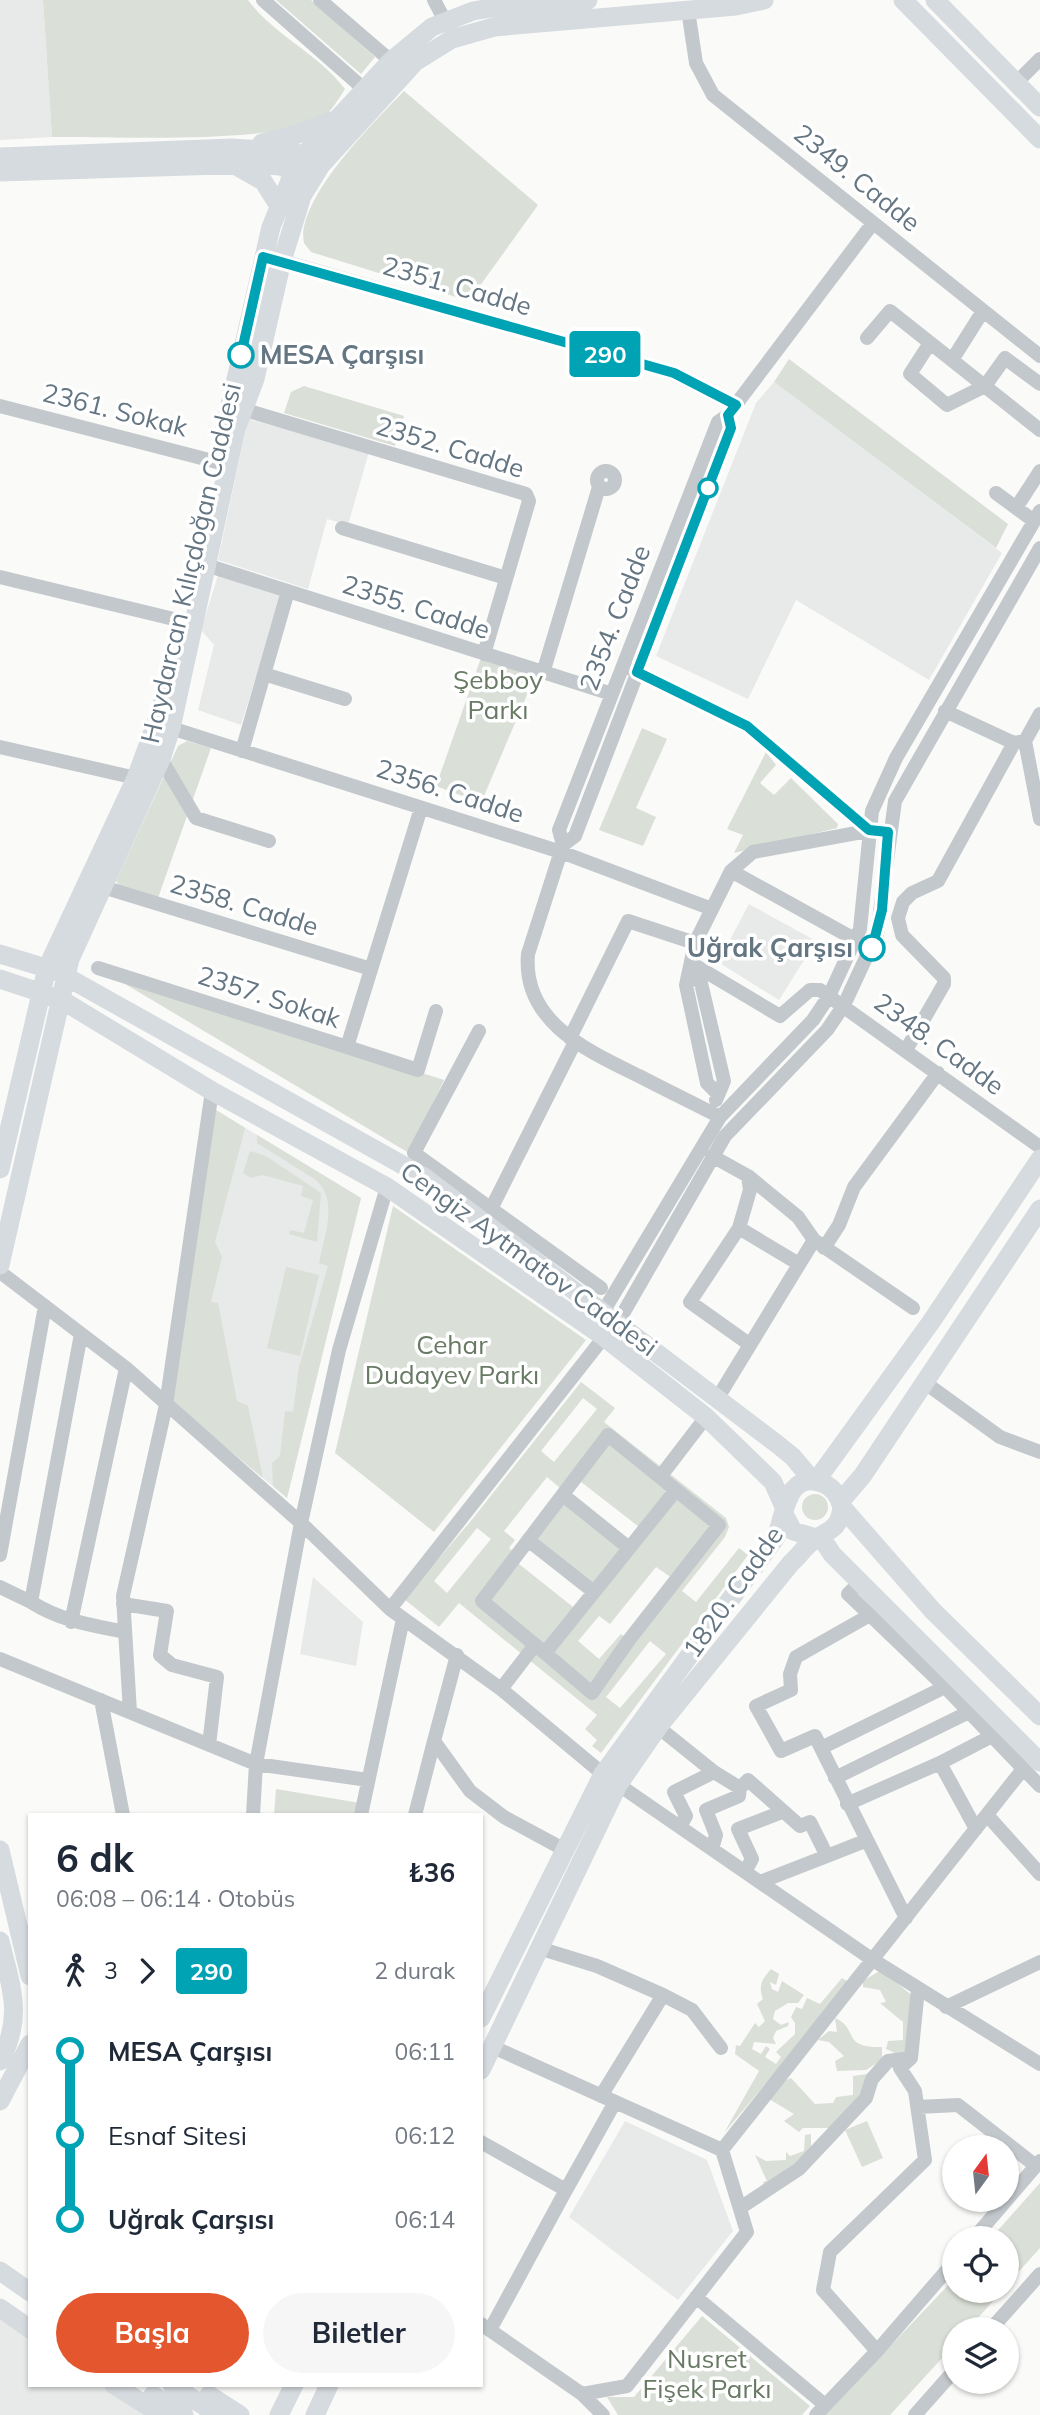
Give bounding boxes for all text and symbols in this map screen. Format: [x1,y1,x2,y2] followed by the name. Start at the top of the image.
[787,117,927,239] street label: 2349. Cadde
[379,249,535,323] street label: 2351. Cadde
[565,331,645,377] line badge: 290
[260,338,424,371] place label: MESA Çarşısı
[583,339,627,369] text: 290
[228,342,254,368] marker: MESA Çarşısı
[39,376,192,444] street label: 2361. Sokak
[133,380,248,746] street label: Haydarcan Kılıçdoğan Caddesi
[372,408,528,485] street label: 2352. Cadde
[698,478,718,498] unlabelled marker
[572,540,657,695] street label: 2354. Cadde
[338,567,494,646] street label: 2355. Cadde
[453,663,543,726] park label: Şebboy Parkı
[372,751,528,830] street label: 2356. Cadde
[166,866,322,943] street label: 2358. Cadde
[687,931,853,964] place label: Uğrak Çarşısı
[859,935,885,961] marker: Uğrak Çarşısı
[193,958,345,1035] street label: 2357. Sokak
[868,985,1011,1102] street label: 2348. Cadde
[394,1154,664,1363] street label: Cengiz Aytmatov Caddesi
[365,1328,539,1391] park label: Cehar Dudayev Parkı
[675,1519,790,1664] street label: 1820. Cadde
[56,1834,134,1882] text: 6 dk
[408,1856,455,1889] text: ₺36
[56,1884,295,1913] text: 06:08 – 06:14 · Otobüs
[56,1952,94,1990] icon: walk
[128,1952,166,1990] icon: forward
[104,1956,118,1985] text: 3
[190,1956,233,1986] text: 290
[374,1956,455,1985] text: 2 durak
[108,2035,272,2068] text: MESA Çarşısı
[395,2037,455,2066] text: 06:11
[108,2119,247,2152] text: Esnaf Sitesi
[395,2121,455,2150] text: 06:12
[942,2135,1018,2212] north arrow
[942,2135,1019,2394] map controls
[108,2203,274,2236] text: Uğrak Çarşısı
[395,2205,455,2234] text: 06:14
[942,2226,1019,2303] button: locate
[56,2293,249,2373] button: Başla
[263,2293,455,2373] button: Biletler
[942,2317,1019,2394] button: layers
[643,2342,771,2405] park label: Nusret Fişek Parkı

